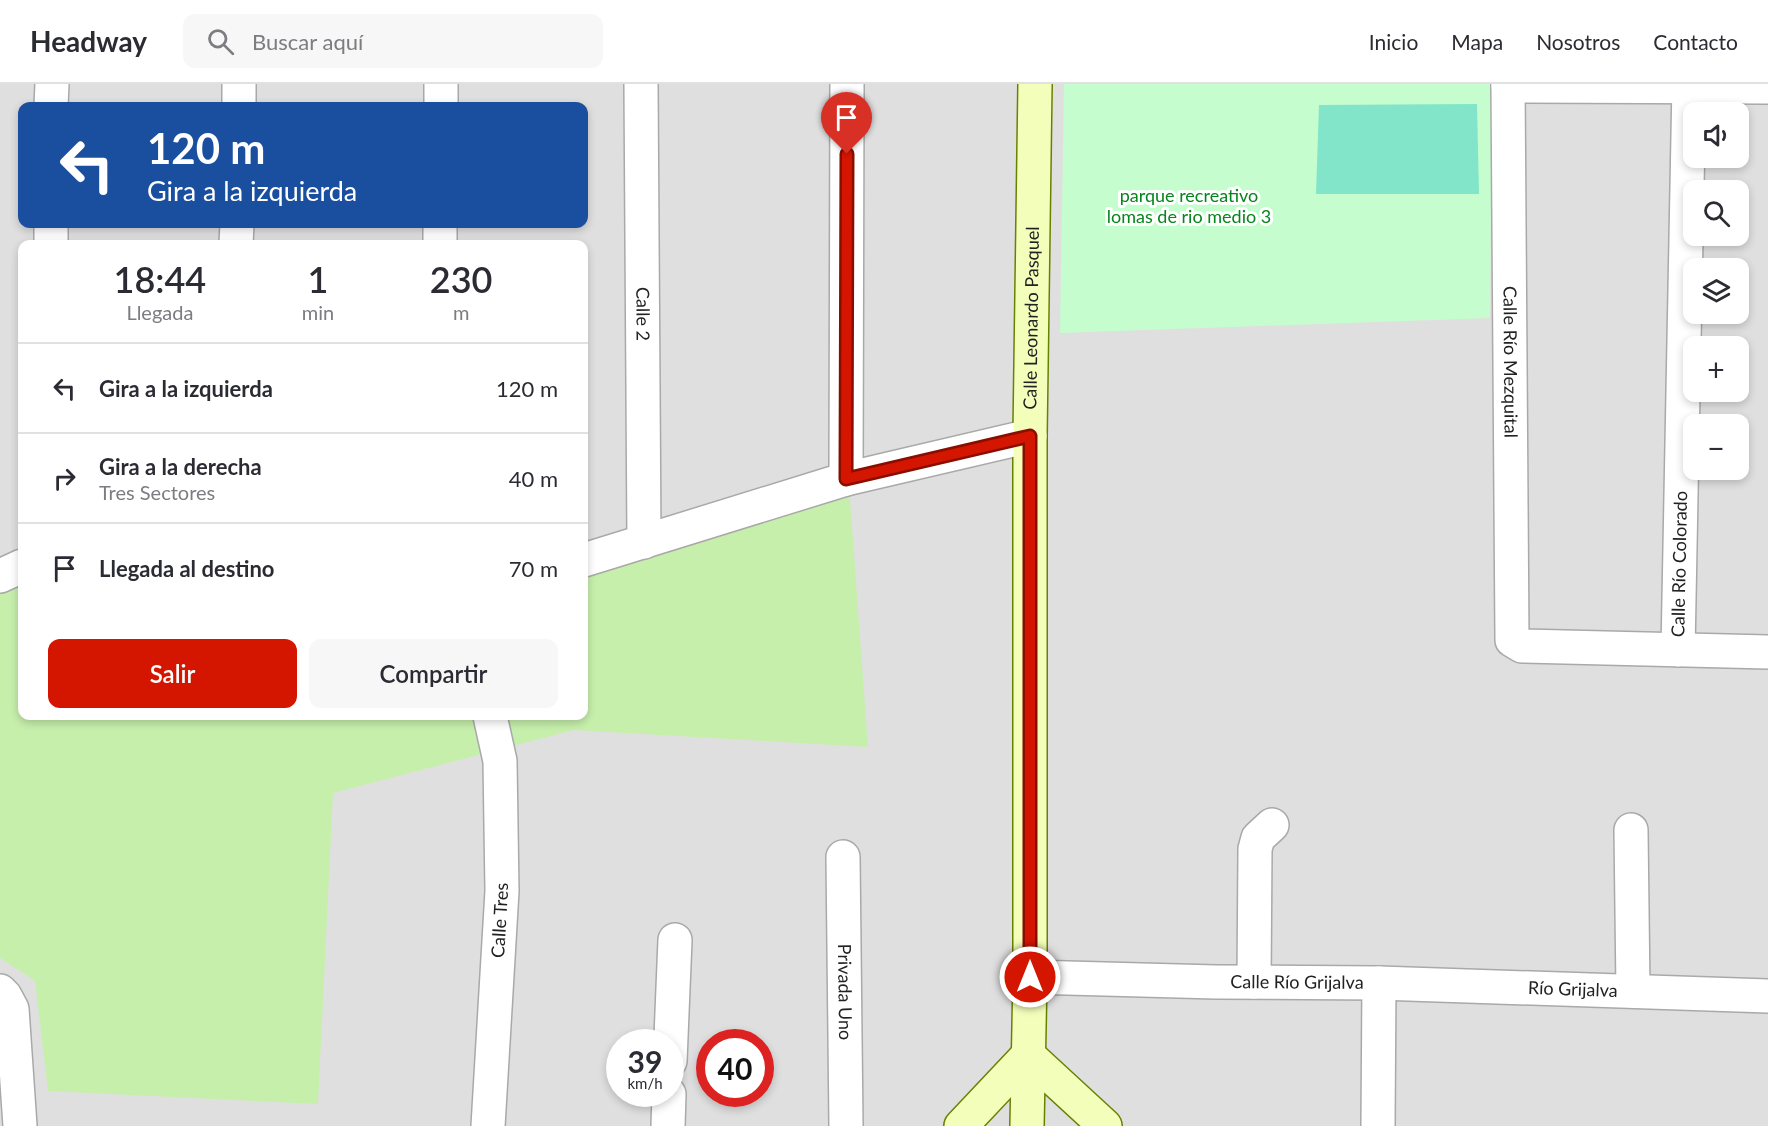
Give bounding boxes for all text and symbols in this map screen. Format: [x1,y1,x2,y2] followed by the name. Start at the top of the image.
[183,14,603,68] search box
[30,24,147,58] text: Headway
[204,25,237,58] icon: search
[252,28,363,55] text: Buscar aquí
[1369,29,1418,54] text: Inicio
[1451,29,1503,54] text: Mapa
[1536,29,1620,54] text: Nosotros
[1653,29,1738,54] text: Contacto
[821,92,872,154] pin
[830,101,863,134] icon: arrive
[1683,102,1749,480] map controls
[1683,102,1749,168] button: sound
[147,123,265,173] text: 120 m
[48,126,126,204] icon: left
[147,174,357,207] text: Gira a la izquierda
[1683,180,1749,246] button: search
[1107,184,1271,227] park label: parque recreativo lomas de rio medio 3
[1018,226,1043,410] street label: Calle Leonardo Pasquel
[114,257,206,301] text: 18:44
[308,257,328,301] text: 1
[430,257,492,301] text: 230
[1683,258,1749,324] button: layers
[1499,286,1523,438] street label: Calle Río Mezquital
[632,287,655,341] street label: Calle 2
[126,300,193,324] text: Llegada
[302,300,334,324] text: min
[453,300,469,324] text: m
[1683,336,1749,402] button: +
[48,372,81,405] icon: left
[99,375,273,402] text: Gira a la izquierda
[496,375,558,402] text: 120 m
[1683,414,1749,480] button: −
[99,453,262,480] text: Gira a la derecha
[48,462,81,495] icon: right
[509,465,558,492] text: 40 m
[99,480,215,504] text: Tres Sectores
[1666,491,1691,637] street label: Calle Río Colorado
[48,552,81,585] icon: arrive
[99,555,275,582] text: Llegada al destino
[509,555,558,582] text: 70 m
[48,639,297,708] button: Salir
[309,639,558,708] button: Compartir
[486,882,512,959] street label: Calle Tres
[834,944,857,1040] street label: Privada Uno
[998,945,1062,1009] position arrow
[1230,970,1364,993] street label: Calle Río Grijalva
[1528,976,1618,1001] street label: Río Grijalva
[696,1029,774,1107] speed limit sign: 40
[628,1043,662,1079] text: 39
[627,1074,663,1092] text: km/h

